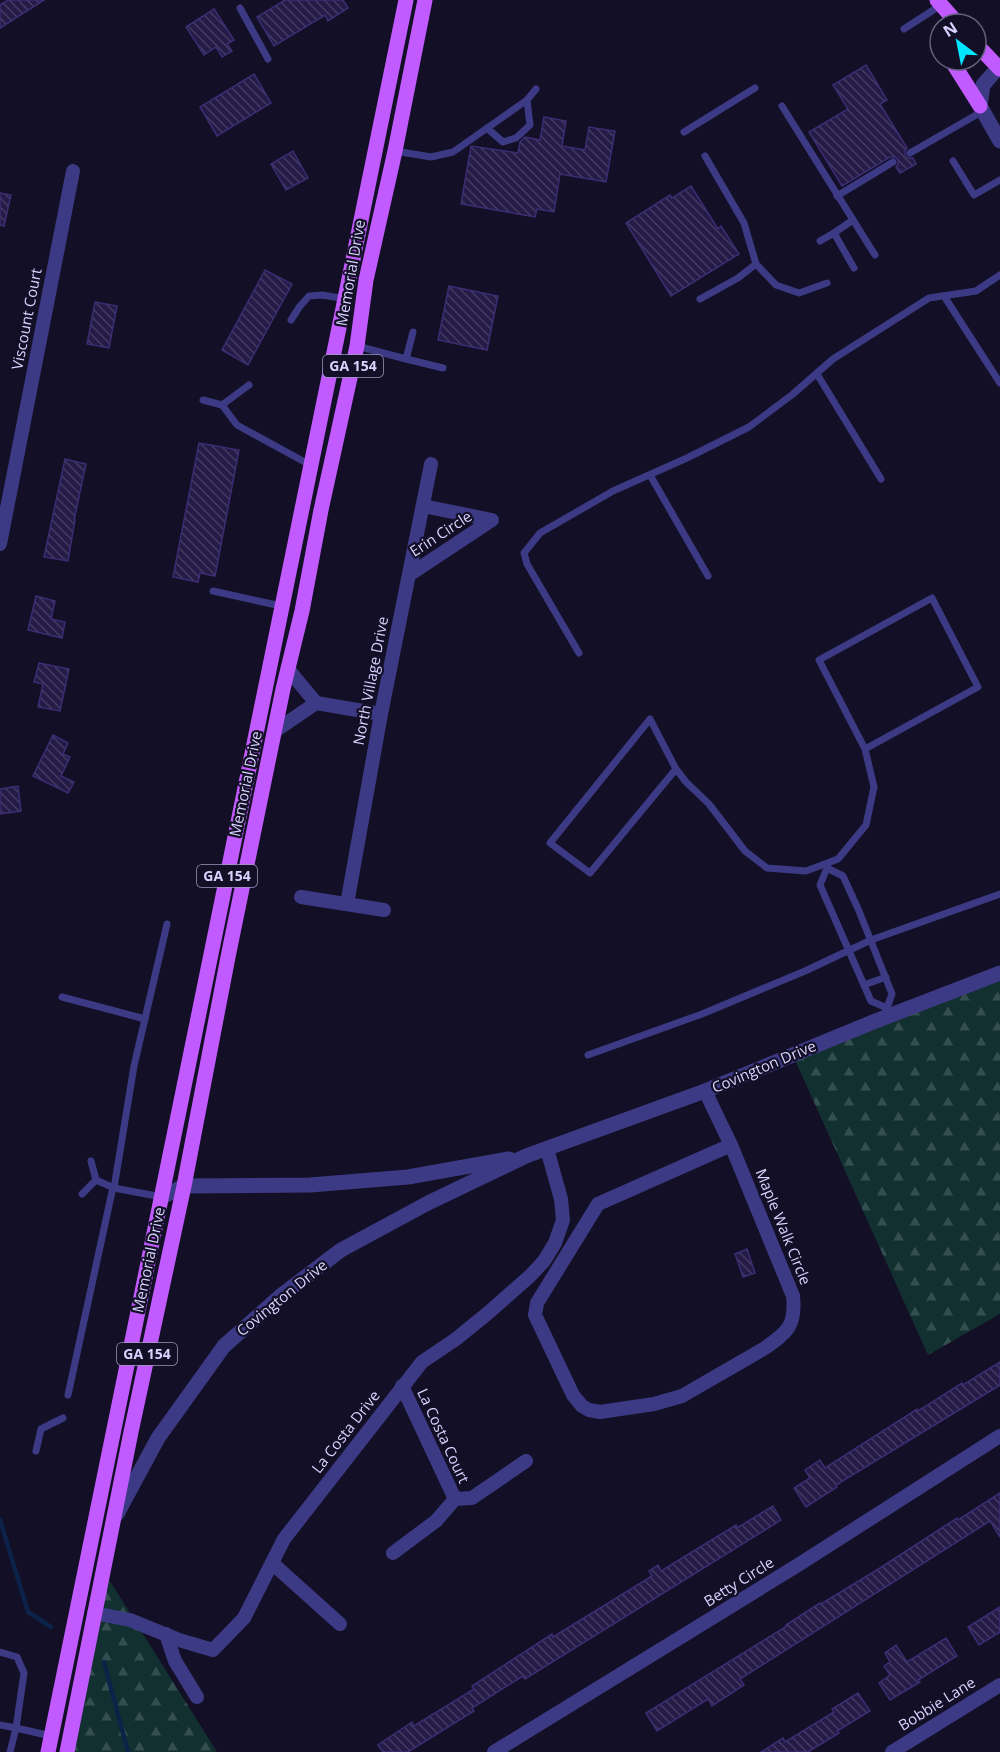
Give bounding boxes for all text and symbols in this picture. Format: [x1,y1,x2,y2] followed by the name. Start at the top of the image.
[928,12,988,72] north arrow
[939,17,961,42] text: N
[331,218,369,327] street label: Memorial Drive
[6,266,46,371] street label: Viscount Court
[323,355,383,377] road number: GA 154
[406,506,475,561] street label: Erin Circle
[348,615,392,747] street label: North Village Drive
[224,729,266,838] street label: Memorial Drive
[197,865,257,887] road number: GA 154
[708,1035,819,1097] street label: Covington Drive
[751,1166,816,1288] street label: Maple Walk Circle
[127,1205,169,1314] street label: Memorial Drive
[232,1254,331,1340] street label: Covington Drive
[117,1343,177,1365] road number: GA 154
[413,1385,475,1486] street label: La Costa Court
[307,1386,384,1477] street label: La Costa Drive
[700,1552,777,1611] street label: Betty Circle
[894,1672,979,1735] street label: Bobbie Lane

